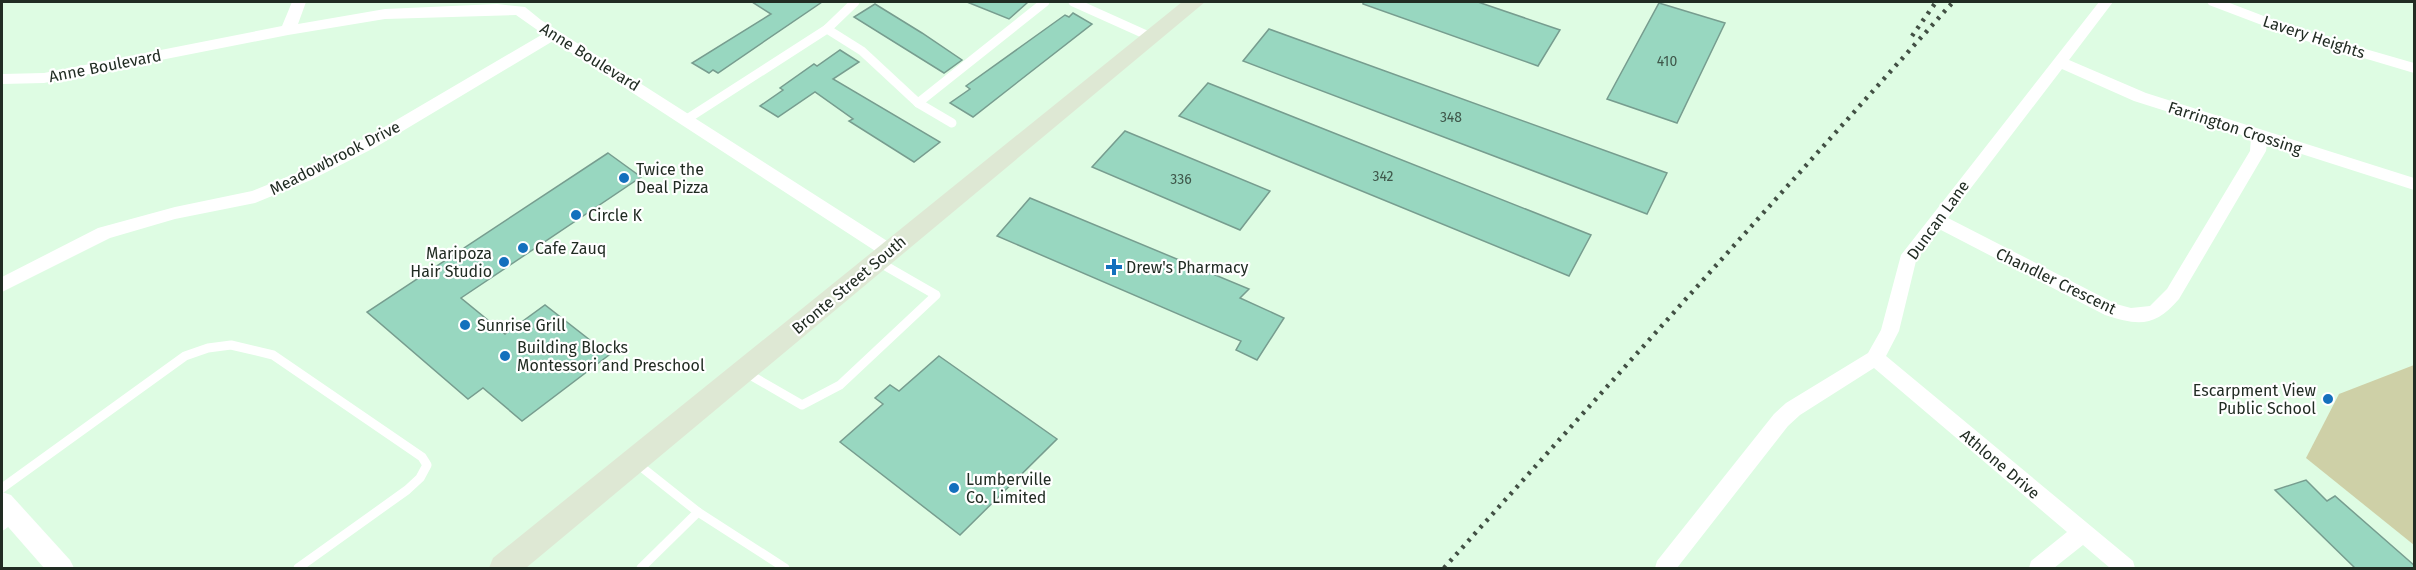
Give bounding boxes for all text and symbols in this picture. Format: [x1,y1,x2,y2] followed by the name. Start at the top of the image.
[2261,12,2367,62] street label: Lavery Heights
[537,19,643,95] street label: Anne Boulevard
[47,46,163,86] street label: Anne Boulevard
[1657,53,1677,70] house number: 410
[2166,97,2305,159] street label: Farrington Crossing
[1440,109,1462,126] house number: 348
[267,117,403,199] street label: Meadowbrook Drive
[636,160,709,197] place label: Twice the Deal Pizza
[1372,168,1394,185] house number: 342
[617,171,631,185] marker: Twice the Deal Pizza
[1170,171,1192,188] house number: 336
[1903,177,1973,263] street label: Duncan Lane
[588,206,642,225] place label: Circle K
[569,208,583,222] marker: Circle K
[788,232,910,338] street label: Bronte Street South
[535,239,606,258] place label: Cafe Zauq
[516,241,530,255] marker: Cafe Zauq
[410,244,492,281] place label: Maripoza Hair Studio
[1993,244,2119,318] street label: Chandler Crescent
[497,255,511,269] marker: Maripoza Hair Studio
[1126,258,1249,277] place label: Drew's Pharmacy
[1107,260,1121,274] marker: Drew's Pharmacy
[477,316,566,335] place label: Sunrise Grill
[458,318,472,332] marker: Sunrise Grill
[517,338,705,375] place label: Building Blocks Montessori and Preschool
[498,349,512,363] marker: Building Blocks Montessori and Preschool
[2193,381,2317,418] place label: Escarpment View Public School
[2321,392,2335,406] marker: Escarpment View Public School
[1956,425,2044,503] street label: Athlone Drive
[966,470,1052,507] place label: Lumberville Co. Limited
[947,481,961,495] marker: Lumberville Co. Limited

